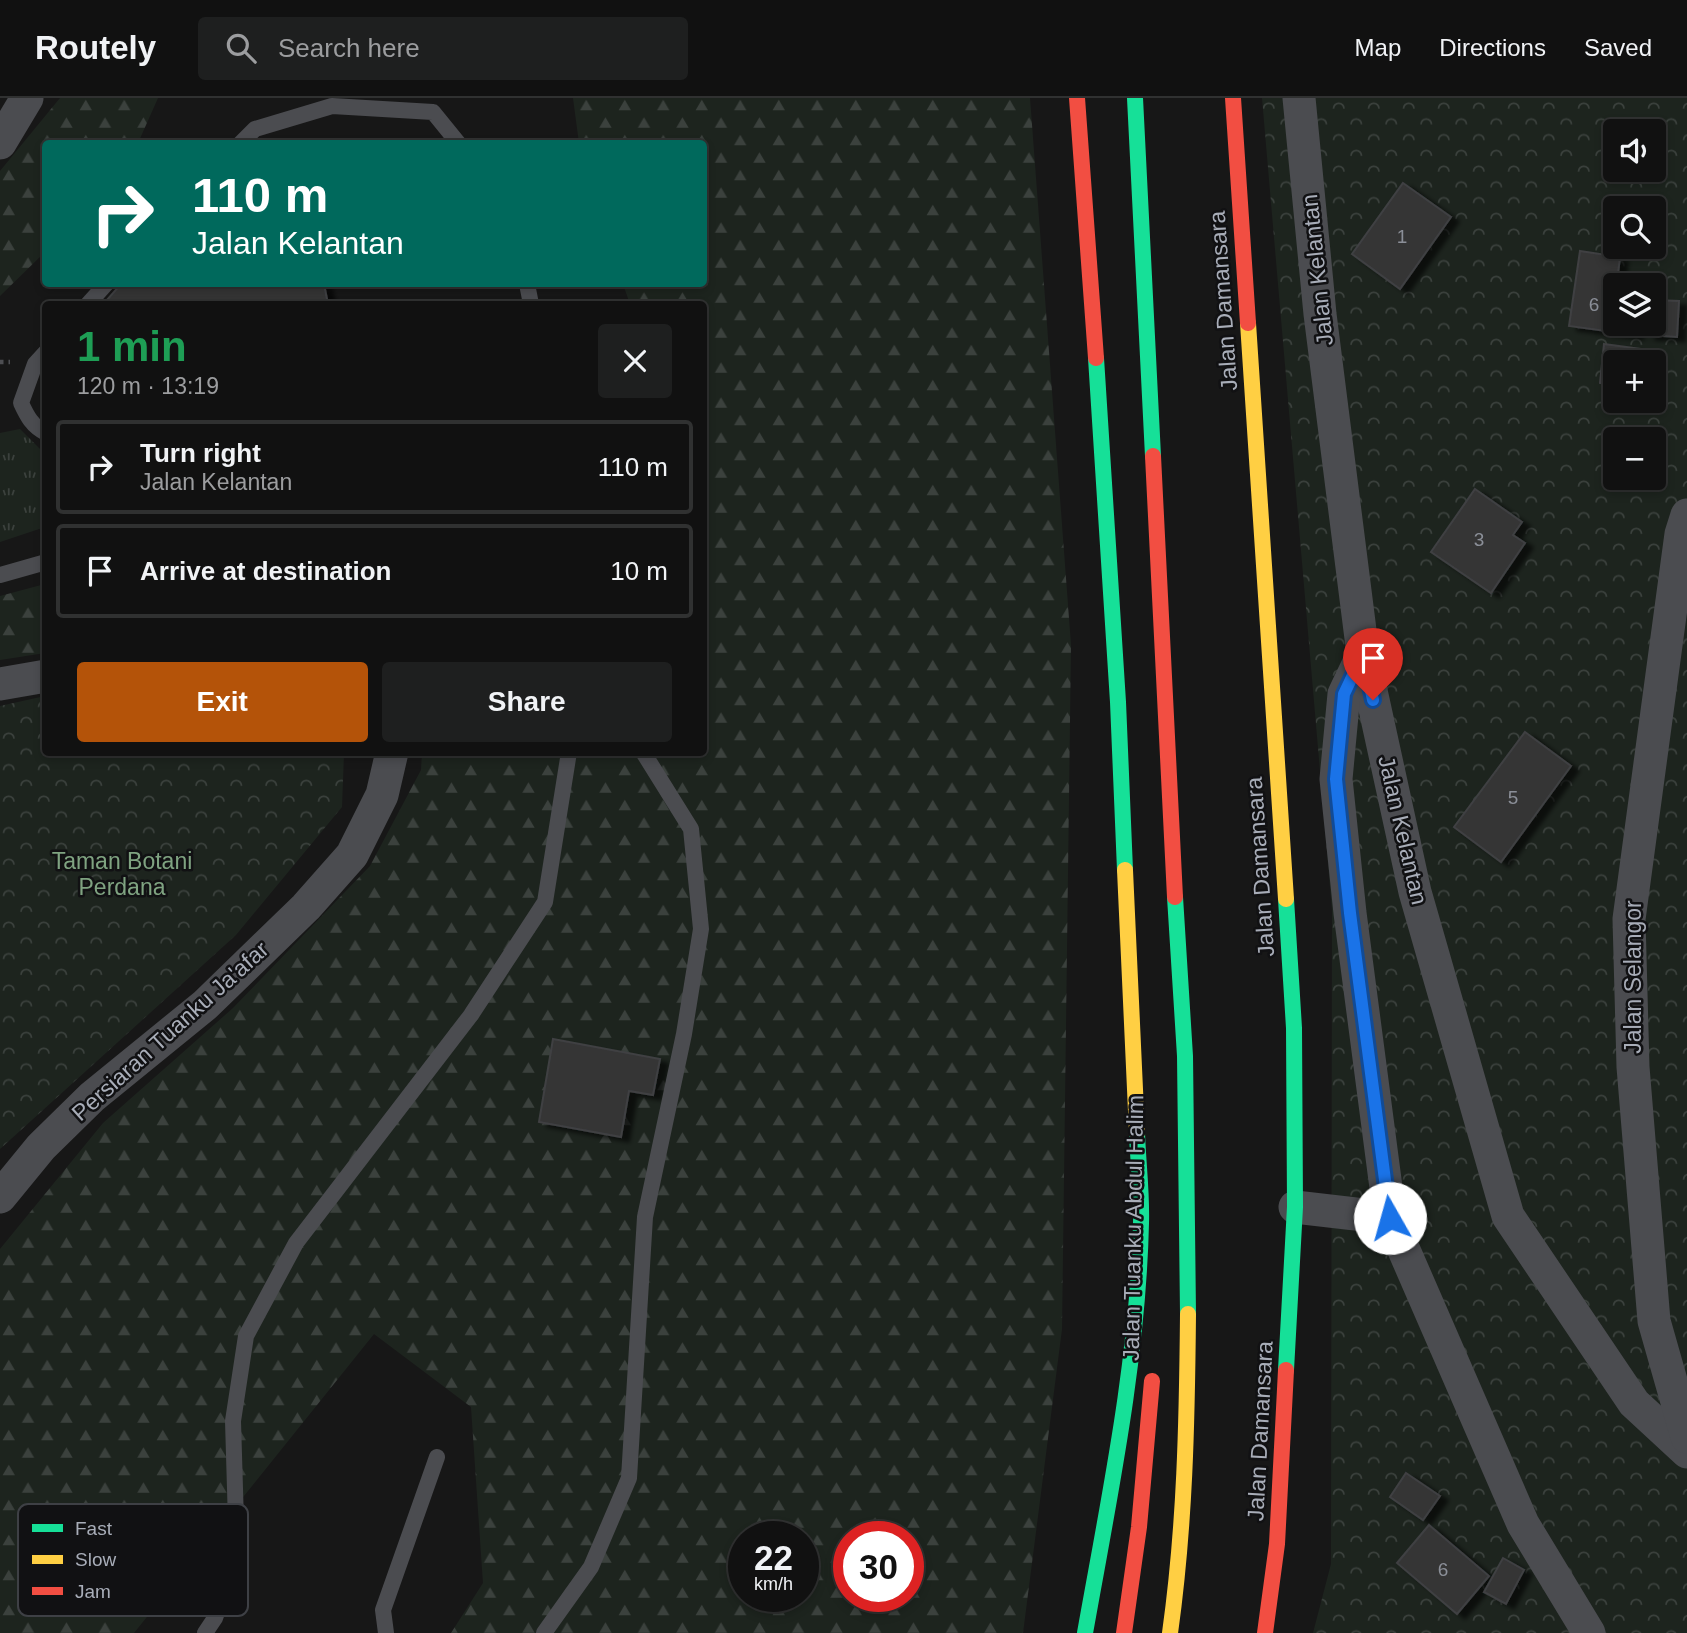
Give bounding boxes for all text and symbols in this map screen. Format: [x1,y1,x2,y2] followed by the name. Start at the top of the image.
[198,17,688,80] search box
[35,29,156,66] text: Routely
[222,29,260,67] icon: search
[278,33,420,63] text: Search here
[1355,34,1401,61] text: Map
[1439,34,1546,61] text: Directions
[1584,34,1652,61] text: Saved
[1603,119,1666,490] map controls
[1603,119,1666,182] button: sound
[77,168,168,259] icon: right
[192,168,328,222] text: 110 m
[1296,193,1338,347] street label: Jalan Kelantan
[1603,196,1666,259] button: search
[1204,210,1242,392] street label: Jalan Damansara
[192,225,404,261] text: Jalan Kelantan
[1397,226,1407,247] house number: 1
[1603,273,1666,336] button: layers
[1589,294,1599,315] house number: 6
[77,323,187,370] text: 1 min
[598,324,672,398] button: close
[1603,350,1666,413] button: +
[77,373,219,399] text: 120 m · 13:19
[1603,427,1666,490] button: −
[140,438,261,468] text: Turn right
[81,448,119,486] icon: right
[598,452,668,482] text: 110 m
[140,469,292,495] text: Jalan Kelantan
[1474,529,1484,550] house number: 3
[81,552,119,590] icon: arrive
[140,556,391,586] text: Arrive at destination
[610,556,668,586] text: 10 m
[1343,628,1403,700] pin
[1354,639,1392,677] icon: arrive
[77,662,368,742] button: Exit
[382,662,672,742] button: Share
[1373,753,1433,907] street label: Jalan Kelantan
[1241,776,1279,958] street label: Jalan Damansara
[1508,787,1518,808] house number: 5
[52,848,192,900] park label: Taman Botani Perdana
[1620,900,1646,1054] street label: Jalan Selangor
[67,936,274,1126] street label: Persiaran Tuanku Ja'afar
[1118,1095,1148,1361] street label: Jalan Tuanku Abdul Halim
[1353,1181,1427,1255] position arrow
[1242,1340,1278,1522] street label: Jalan Damansara
[18,1504,248,1616] legend
[75,1518,113,1539] text: Fast
[833,1521,924,1612] speed limit sign: 30
[754,1538,793,1577] text: 22
[75,1549,116,1570] text: Slow
[1438,1559,1448,1580] house number: 6
[754,1574,793,1594] text: km/h
[75,1581,111,1602] text: Jam

